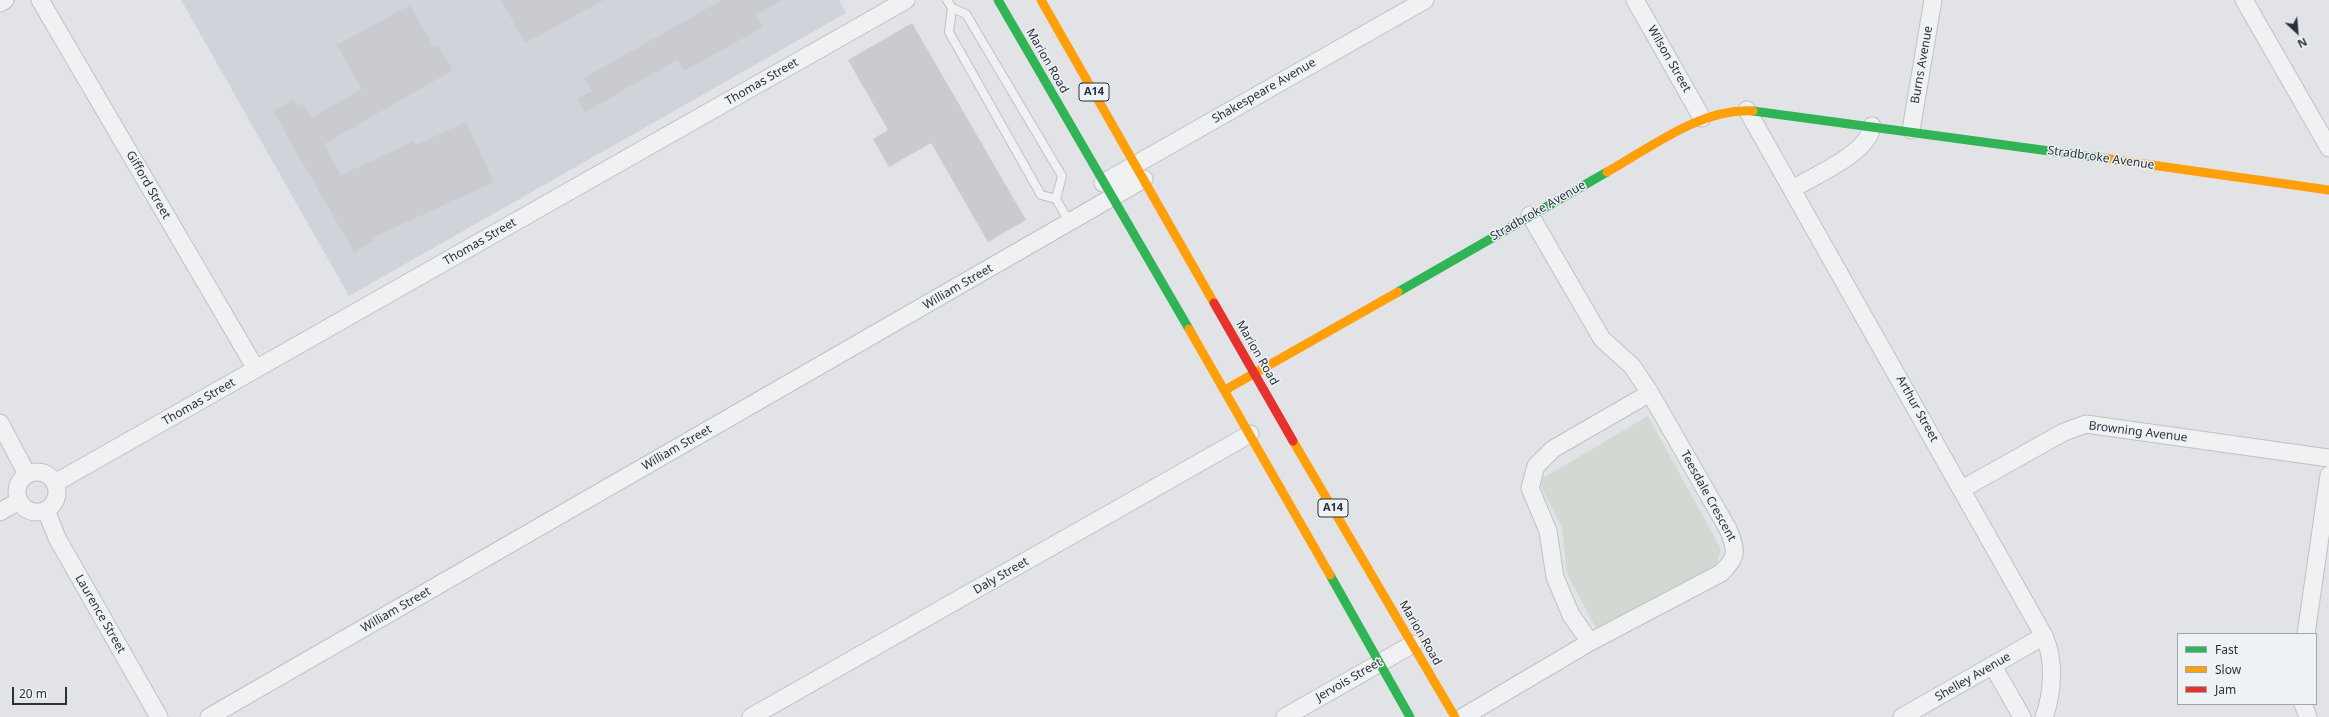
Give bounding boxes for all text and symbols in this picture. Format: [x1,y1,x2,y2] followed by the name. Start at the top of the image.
[2277,12,2317,52] north arrow
[1644,23,1694,95] street label: Wilson Street
[1908,25,1936,105] street label: Burns Avenue
[1023,26,1071,96] street label: Marion Road
[2295,35,2310,52] text: N
[723,55,801,109] street label: Thomas Street
[1210,55,1318,127] street label: Shakespeare Avenue
[1079,83,1109,101] road number: A14
[2047,143,2155,173] street label: Stradbroke Avenue
[123,148,173,222] street label: Gifford Street
[1488,178,1588,244] street label: Stradbroke Avenue
[441,215,519,269] street label: Thomas Street
[921,261,995,313] street label: William Street
[1233,318,1281,388] street label: Marion Road
[1893,373,1941,445] street label: Arthur Street
[160,375,238,429] street label: Thomas Street
[2088,419,2188,445] street label: Browning Avenue
[640,422,714,474] street label: William Street
[1677,448,1739,544] street label: Teesdale Crescent
[1318,499,1348,517] road number: A14
[971,554,1031,598] street label: Daly Street
[72,572,128,656] street label: Laurence Street
[359,584,433,636] street label: William Street
[1396,598,1444,668] street label: Marion Road
[2177,633,2317,705] legend
[2215,641,2238,658] text: Fast
[1933,650,2013,704] street label: Shelley Avenue
[1313,655,1385,705] street label: Jervois Street
[2215,661,2241,678] text: Slow
[14,679,69,705] scale bar
[2215,681,2236,698] text: Jam
[19,685,47,702] text: 20 m

